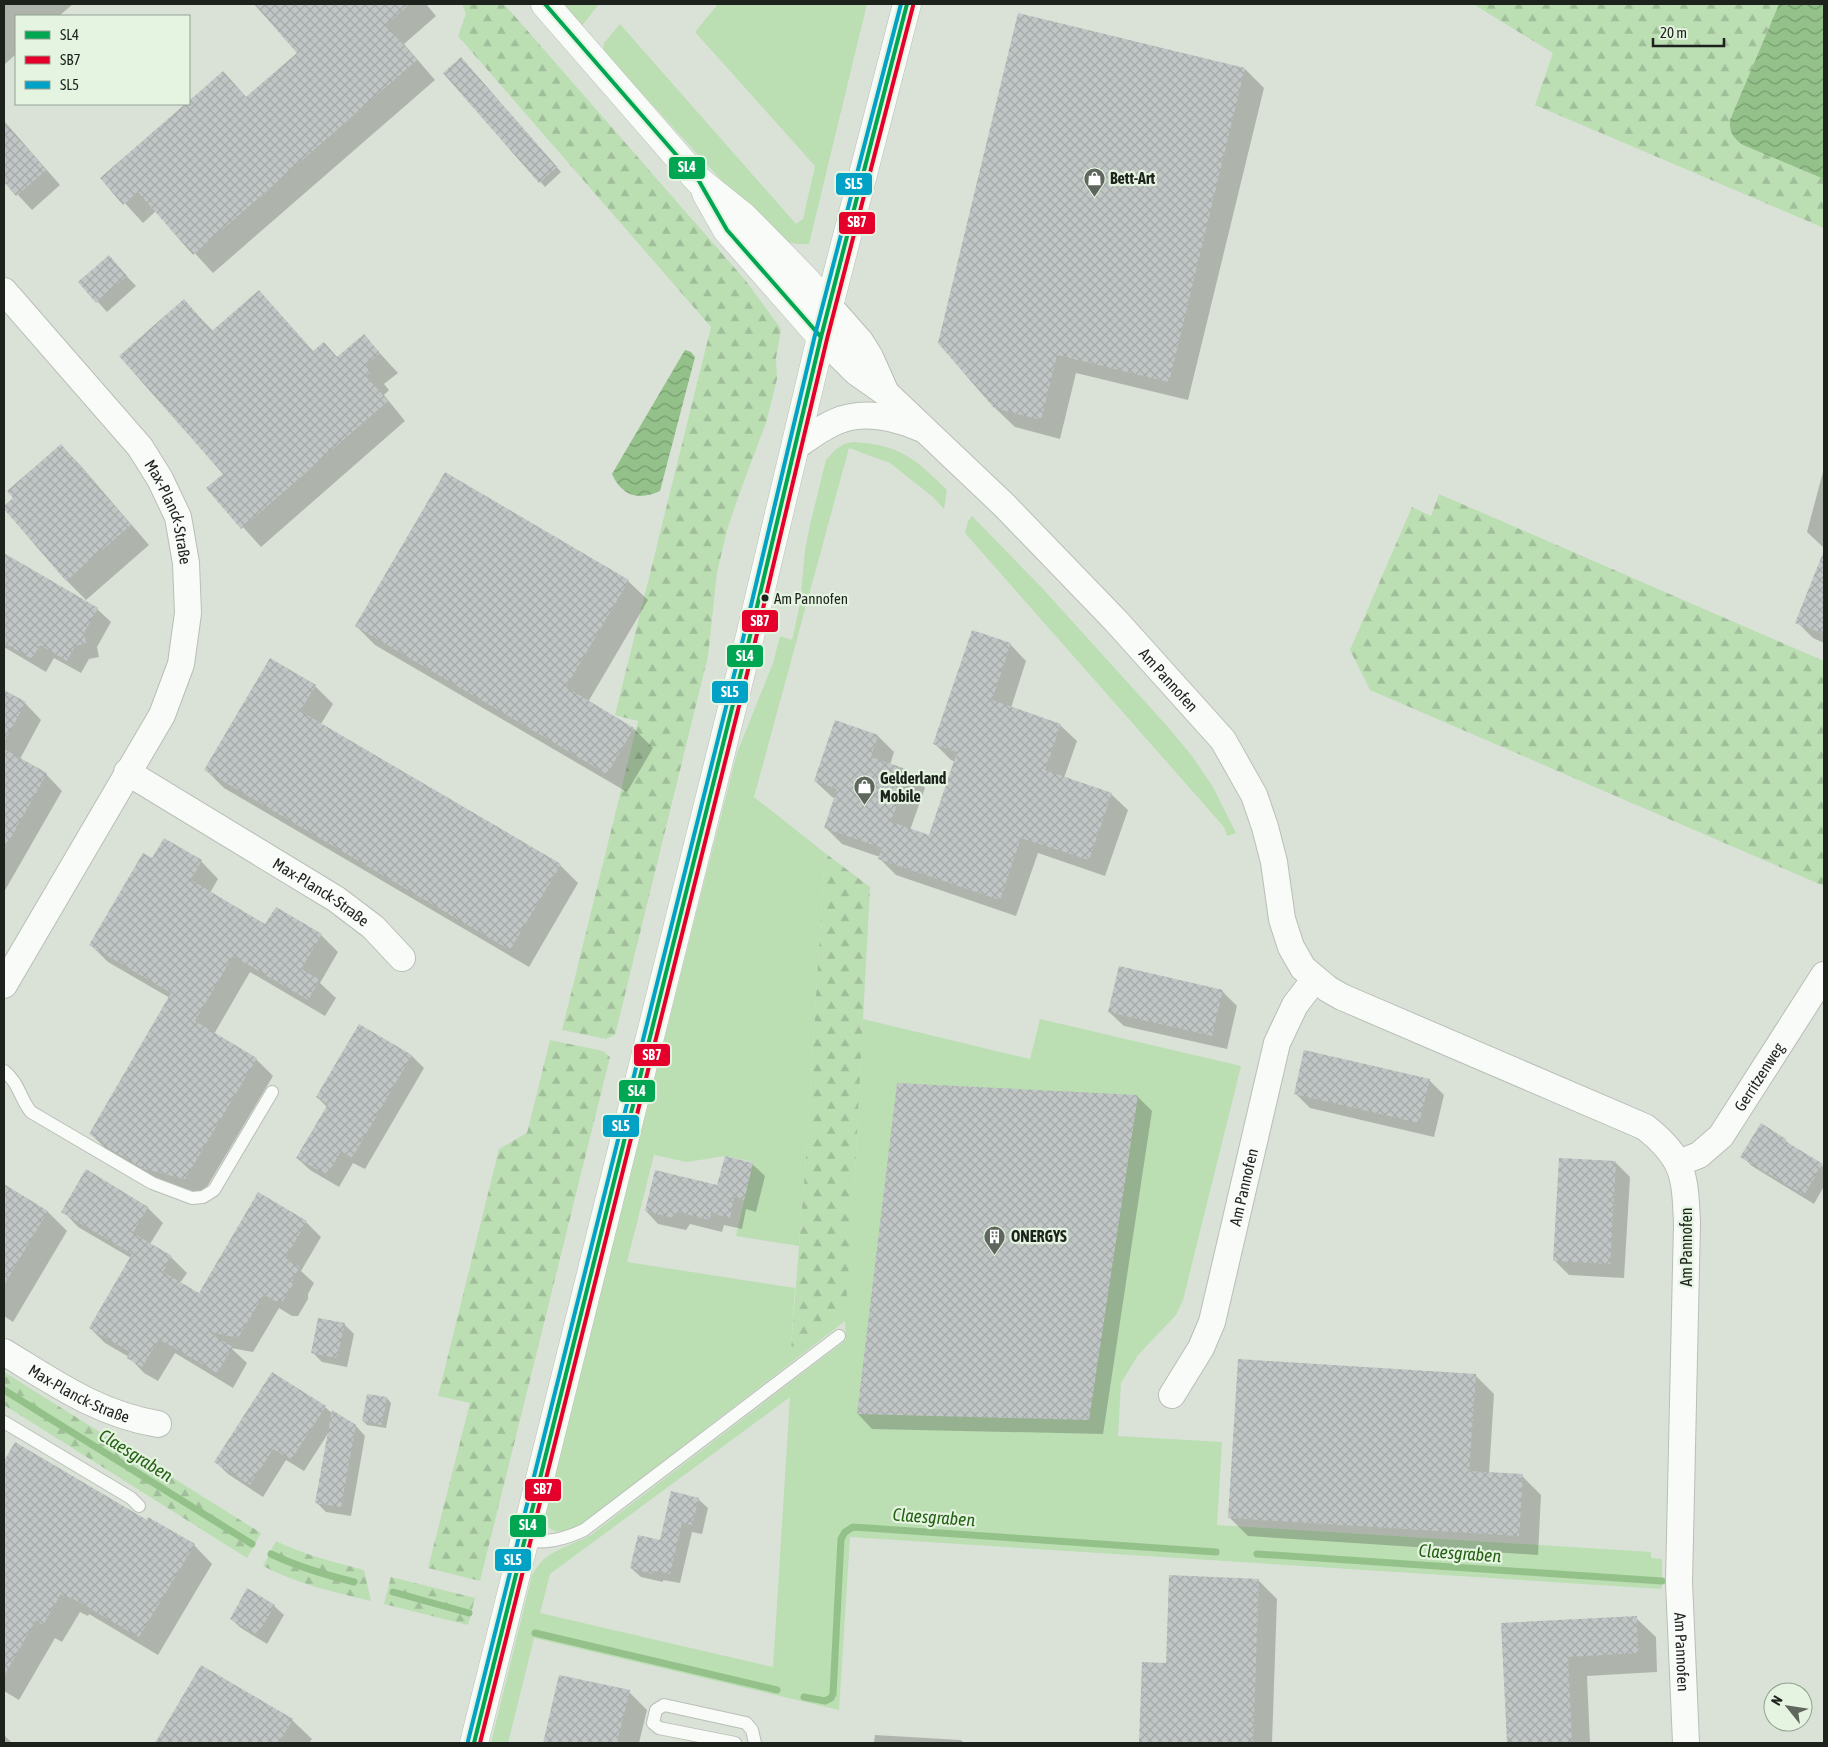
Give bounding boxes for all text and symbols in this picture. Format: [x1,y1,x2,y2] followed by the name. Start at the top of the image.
[15,15,190,105] legend
[1653,15,1724,47] scale bar
[1660,24,1687,41] text: 20 m
[60,26,79,43] text: SL4
[60,51,80,68] text: SB7
[60,76,79,93] text: SL5
[668,156,706,180] line badge: SL4
[678,159,696,175] text: SL4
[1082,166,1106,197] shop icon: Bett-Art
[1110,169,1155,187] place label: Bett-Art
[835,172,873,196] line badge: SL5
[845,176,863,192] text: SL5
[838,211,876,235] line badge: SB7
[847,214,867,230] text: SB7
[141,456,195,566] street label: Max-Planck-Straße
[774,590,848,607] place label: Am Pannofen
[760,593,770,603] marker: Am Pannofen
[741,609,779,633] line badge: SB7
[750,613,770,629] text: SB7
[726,644,764,668] line badge: SL4
[1136,644,1202,715] street label: Am Pannofen
[736,648,754,664] text: SL4
[711,680,749,704] line badge: SL5
[721,684,739,700] text: SL5
[880,769,947,805] place label: Gelderland Mobile
[852,775,876,806] shop icon: Gelderland Mobile
[270,854,372,930] street label: Max-Planck-Straße
[1730,1039,1788,1114] street label: Gerritzenweg
[633,1043,671,1067] line badge: SB7
[642,1047,662,1063] text: SB7
[618,1079,656,1103] line badge: SL4
[628,1083,646,1099] text: SL4
[602,1114,640,1138] line badge: SL5
[612,1118,630,1134] text: SL5
[1226,1147,1261,1228] street label: Am Pannofen
[1677,1208,1695,1287] street label: Am Pannofen
[983,1224,1007,1255] building icon: ONERGYS
[1011,1227,1067,1245] place label: ONERGYS
[25,1360,132,1426] street label: Max-Planck-Straße
[95,1424,177,1486] water label: Claesgraben
[524,1478,562,1502] line badge: SB7
[533,1481,553,1497] text: SB7
[892,1504,976,1530] water label: Claesgraben
[509,1514,547,1538] line badge: SL4
[519,1517,537,1533] text: SL4
[1418,1540,1502,1566] water label: Claesgraben
[494,1548,532,1572] line badge: SL5
[504,1552,522,1568] text: SL5
[1671,1612,1693,1692] street label: Am Pannofen
[1763,1682,1813,1732] north arrow
[1768,1693,1786,1708] text: N

